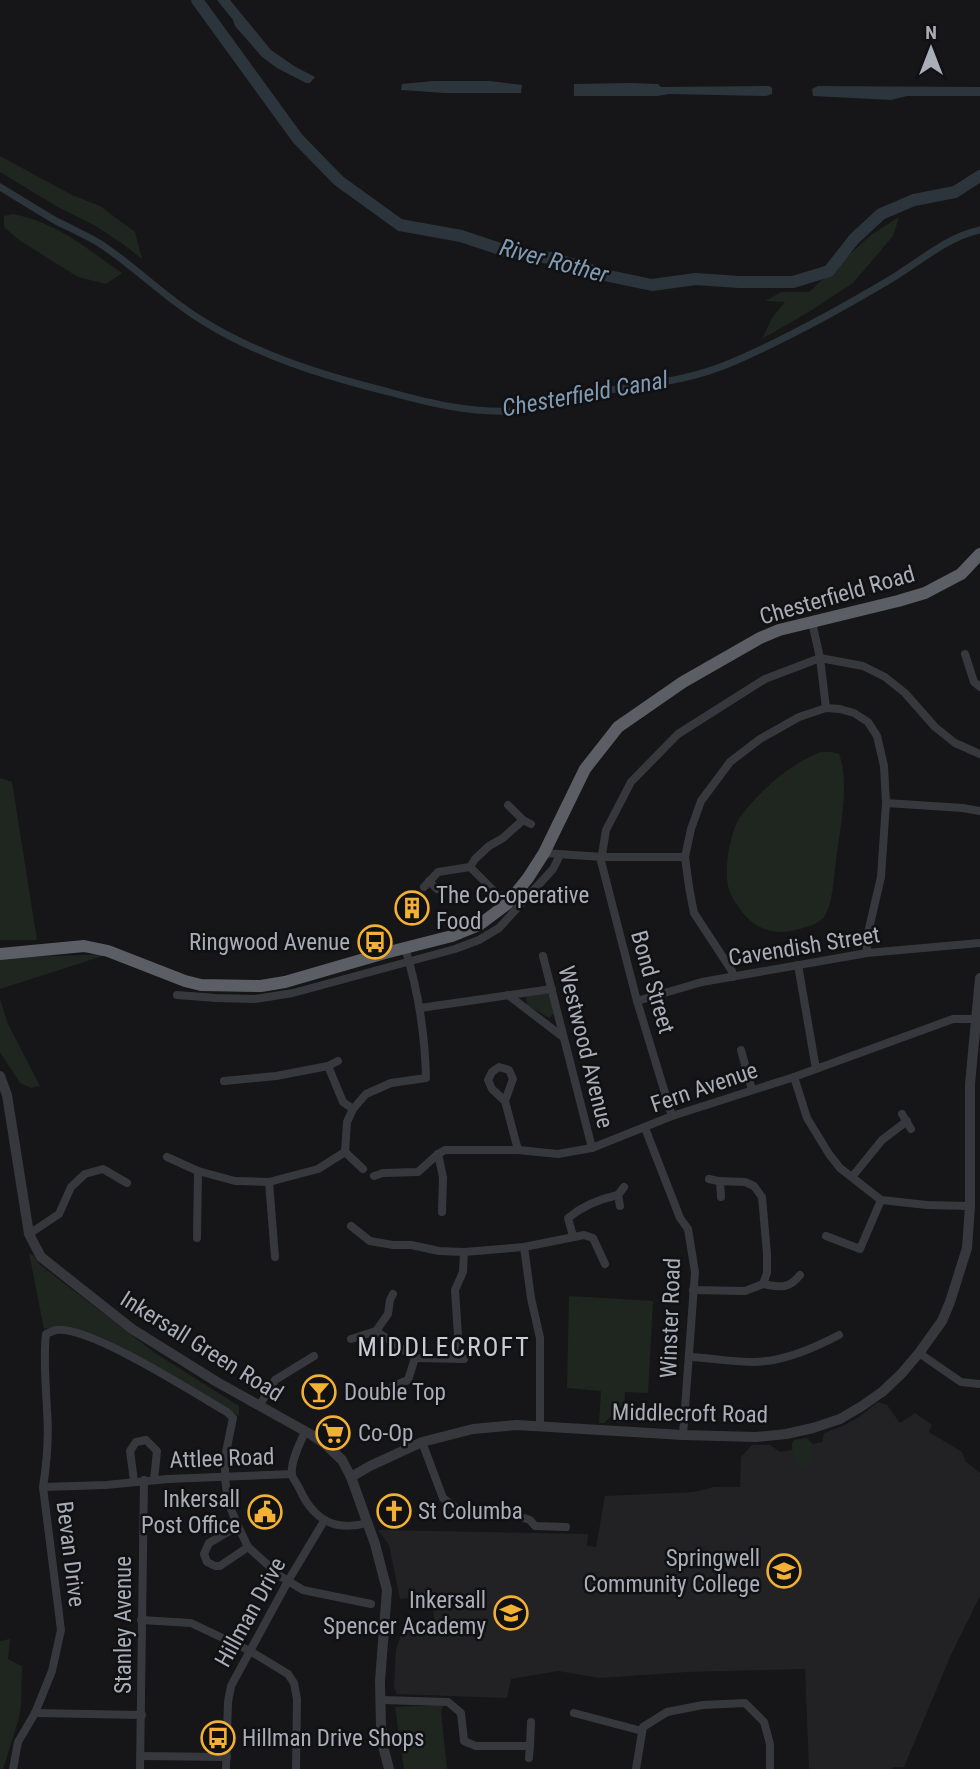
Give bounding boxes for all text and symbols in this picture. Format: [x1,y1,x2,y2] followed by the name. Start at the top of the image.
[896,14,966,84] north arrow
[925,21,937,44] text: N
[497,233,612,289] water label: River Rother
[500,366,671,422] water label: Chesterfield Canal
[756,560,918,631] street label: Chesterfield Road
[436,882,589,935] place label: The Co-operative Food
[393,889,431,927] building icon: The Co-operative Food
[726,921,882,972] street label: Cavendish Street
[356,923,394,961] bus stop icon: Ringwood Avenue
[625,928,680,1037] street label: Bond Street
[189,929,350,956] place label: Ringwood Avenue
[552,963,619,1131] street label: Westwood Avenue
[647,1057,761,1118] street label: Fern Avenue
[655,1257,686,1379] street label: Winster Road
[115,1286,288,1407] street label: Inkersall Green Road
[357,1332,531,1362] district label: MIDDLECROFT
[300,1373,338,1411] bar icon: Double Top
[344,1379,446,1406] place label: Double Top
[612,1399,768,1428] street label: Middlecroft Road
[314,1414,352,1452] supermarket icon: Co-Op
[358,1420,413,1447] place label: Co-Op
[169,1443,275,1474] street label: Attlee Road
[141,1486,240,1539] place label: Inkersall Post Office
[375,1492,413,1530] church icon: St Columba
[246,1493,284,1531] public building icon: Inkersall Post Office
[418,1498,523,1525] place label: St Columba
[51,1500,90,1608] street label: Bevan Drive
[584,1545,760,1598] place label: Springwell Community College
[765,1552,803,1590] school or university icon: Springwell Community College
[209,1553,292,1672] street label: Hillman Drive
[110,1556,137,1694] street label: Stanley Avenue
[323,1587,486,1640] place label: Inkersall Spencer Academy
[492,1594,530,1632] school or university icon: Inkersall Spencer Academy
[199,1719,237,1757] bus stop icon: Hillman Drive Shops
[242,1725,424,1752] place label: Hillman Drive Shops

